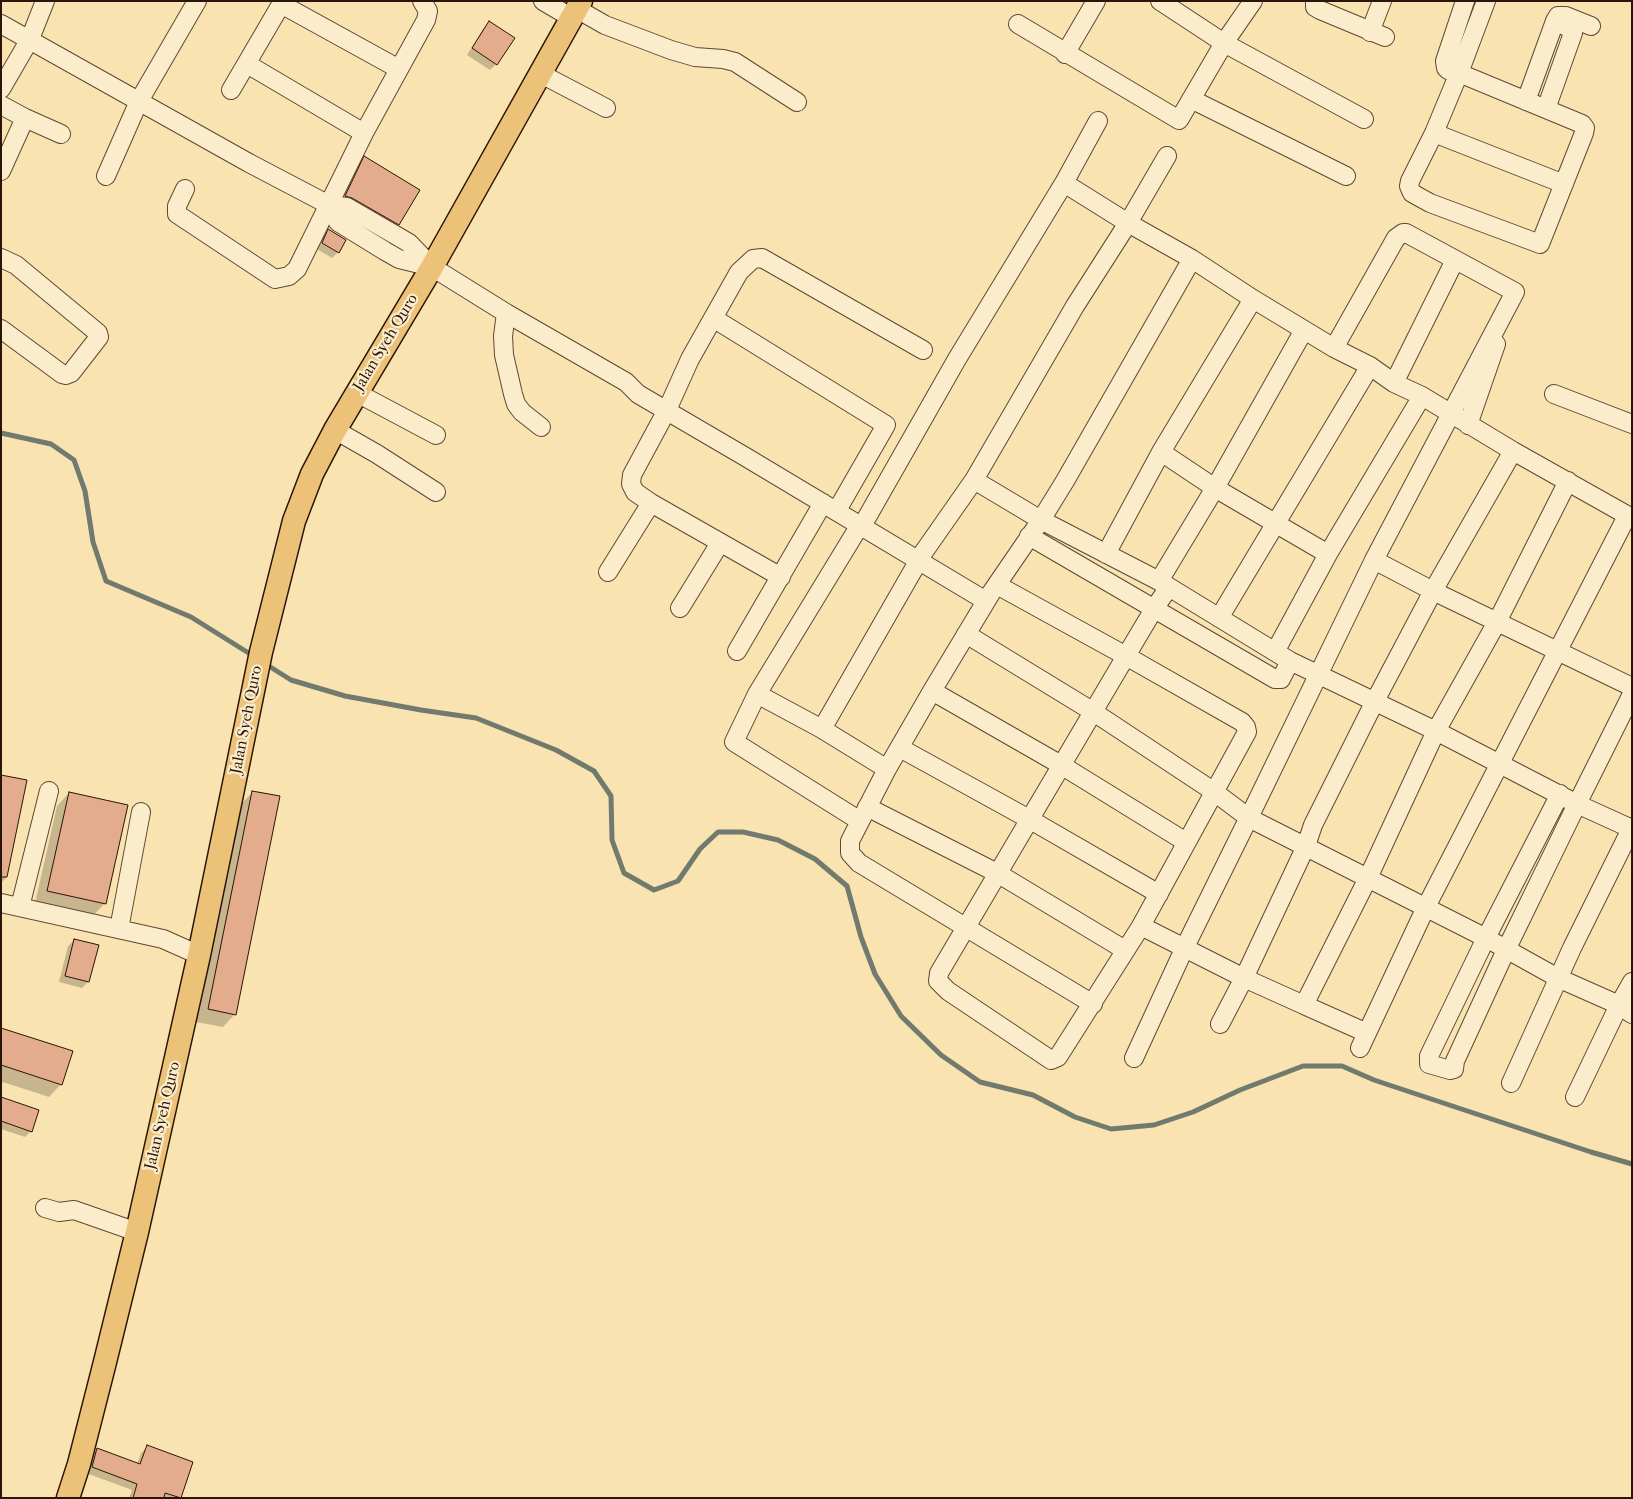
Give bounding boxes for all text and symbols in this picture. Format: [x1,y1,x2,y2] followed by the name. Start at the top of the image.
[349,291,423,395] street label: Jalan Syeh Quro
[227,664,267,776] street label: Jalan Syeh Quro
[141,1060,185,1172] street label: Jalan Syeh Quro

